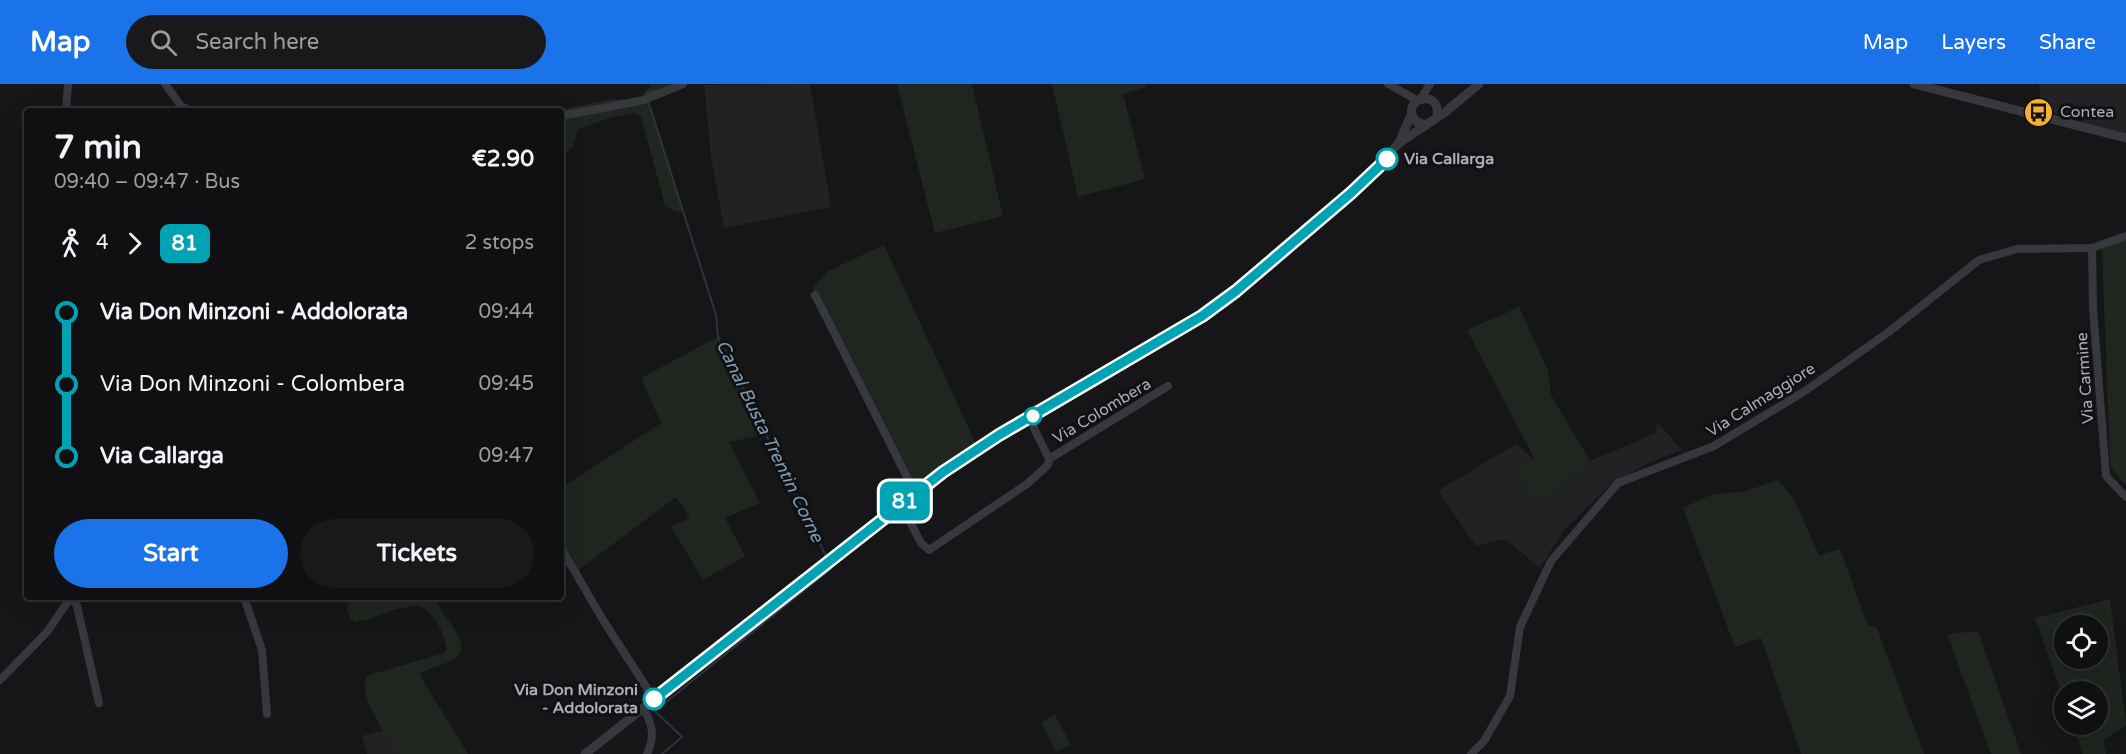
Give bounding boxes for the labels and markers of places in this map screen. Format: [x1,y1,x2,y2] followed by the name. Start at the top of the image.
[2023,96,2055,128] bus stop icon: Contea
[2060,102,2114,122] place label: Contea
[1376,148,1398,170] marker: Via Callarga
[1404,149,1494,169] place label: Via Callarga
[1024,407,1042,425] unlabelled marker
[514,680,638,718] place label: Via Don Minzoni - Addolorata
[643,688,665,710] marker: Via Don Minzoni - Addolorata

